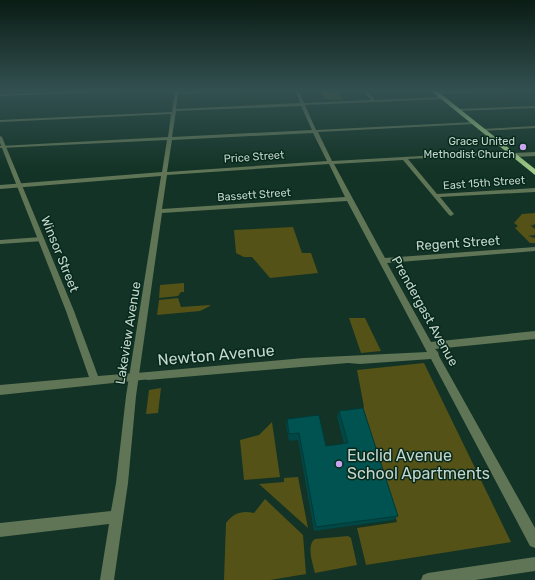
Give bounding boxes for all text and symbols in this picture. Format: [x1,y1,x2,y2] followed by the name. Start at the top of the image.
[424,135,515,161] place label: Grace United Methodist Church
[518,142,528,152] marker: Grace United Methodist Church
[223,148,285,166] street label: Price Street
[443,174,526,192] street label: East 15th Street
[217,186,292,204] street label: Bassett Street
[38,214,82,294] street label: Winsor Street
[415,233,501,254] street label: Regent Street
[388,254,461,369] street label: Prendergast Avenue
[112,281,144,385] street label: Lakeview Avenue
[157,340,275,370] street label: Newton Avenue
[347,446,490,483] place label: Euclid Avenue School Apartments
[334,459,344,469] marker: Euclid Avenue School Apartments

